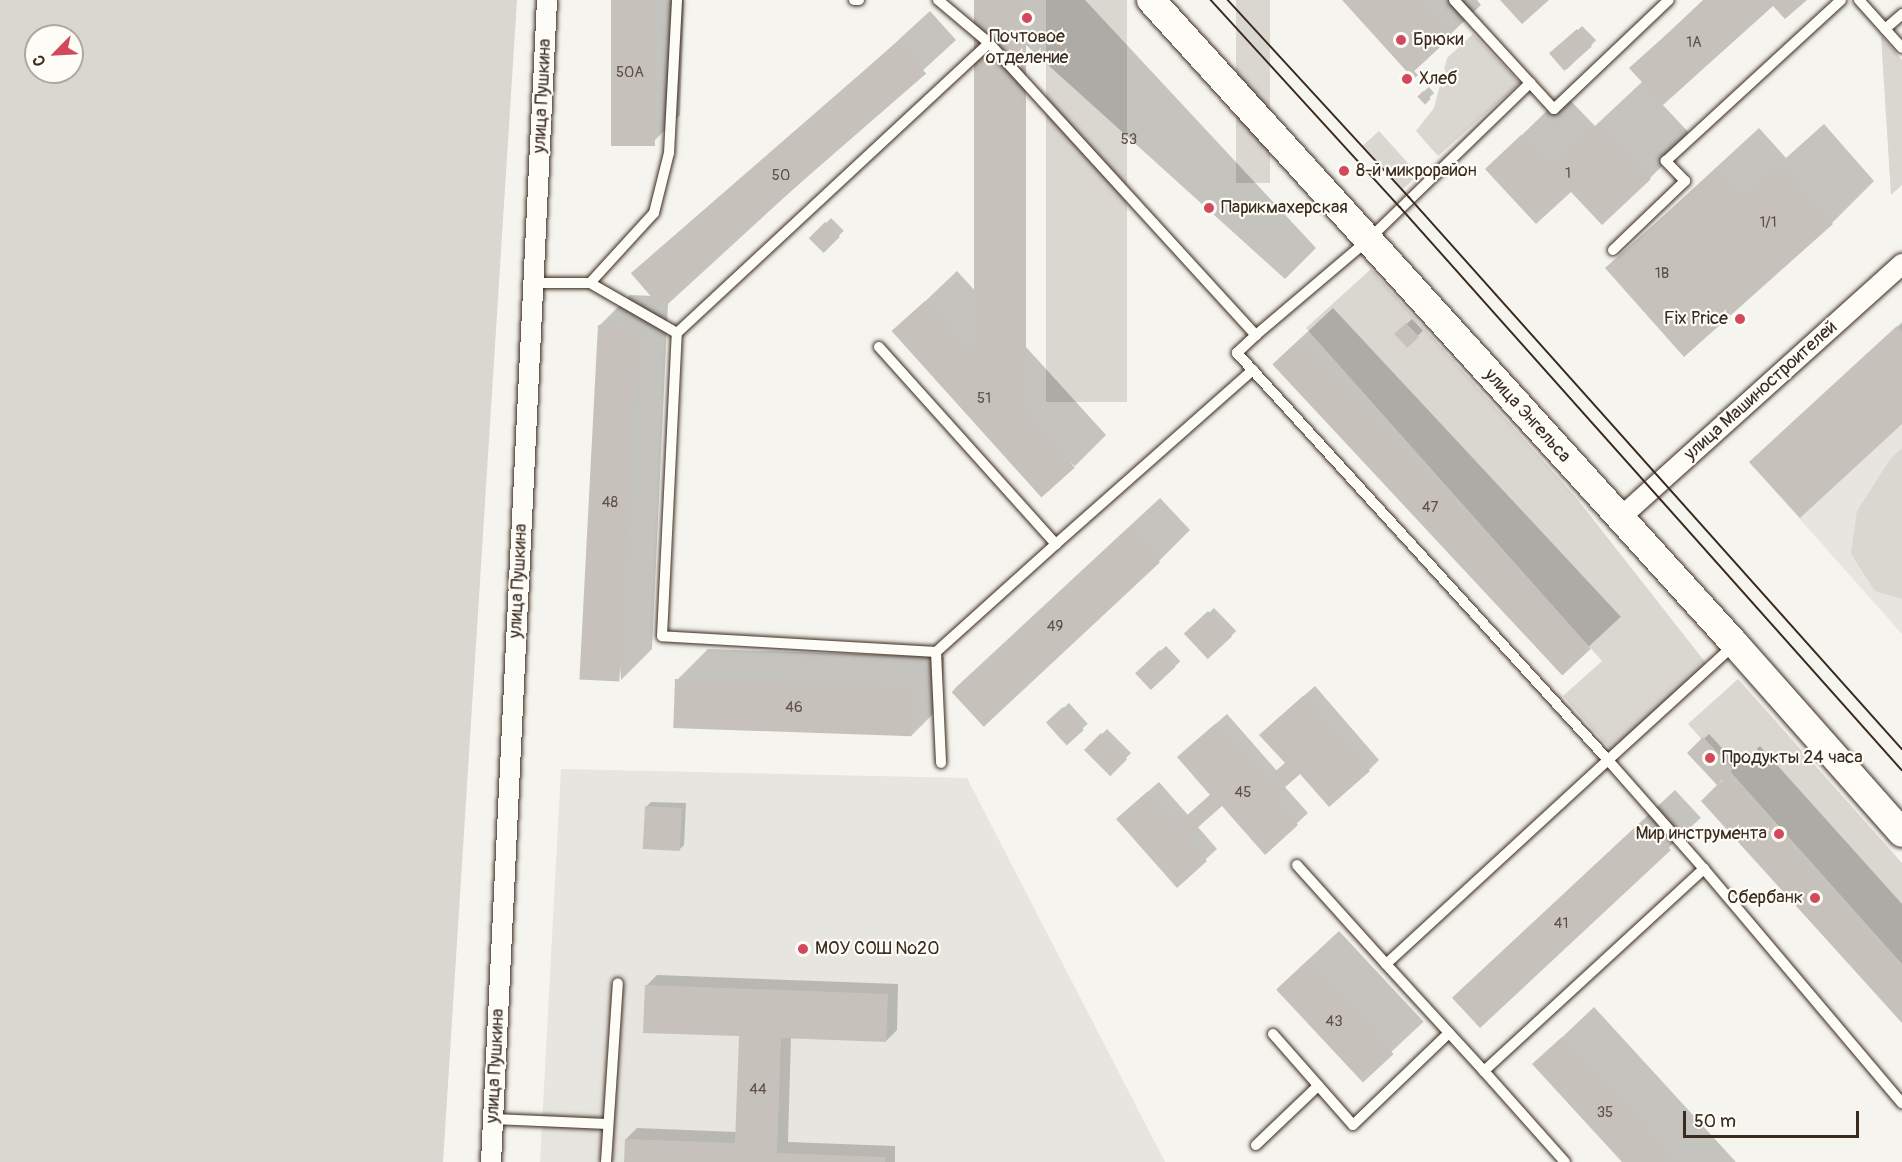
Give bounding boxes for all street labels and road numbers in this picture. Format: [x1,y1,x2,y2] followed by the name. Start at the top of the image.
[529,38,557,154] street label: улица Пушкина
[1680,317,1842,465] street label: улица Машиностроителей
[1479,365,1575,467] street label: улица Энгельса
[505,523,533,639] street label: улица Пушкина
[482,1008,510,1124] street label: улица Пушкина

